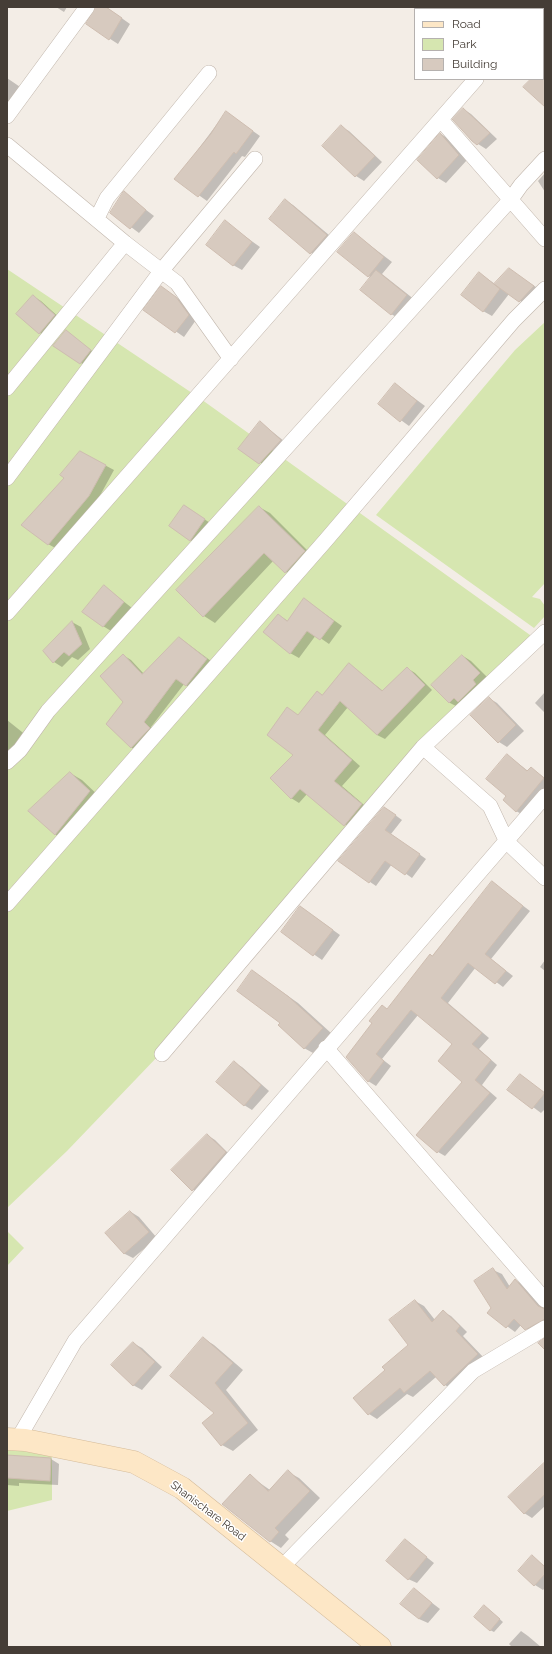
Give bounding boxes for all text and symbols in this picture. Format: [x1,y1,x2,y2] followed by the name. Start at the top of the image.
[414,8,544,80] legend
[452,17,481,31] text: Road
[452,37,477,51] text: Park
[452,57,498,71] text: Building
[168,1478,248,1544] street label: Shanischare Road

